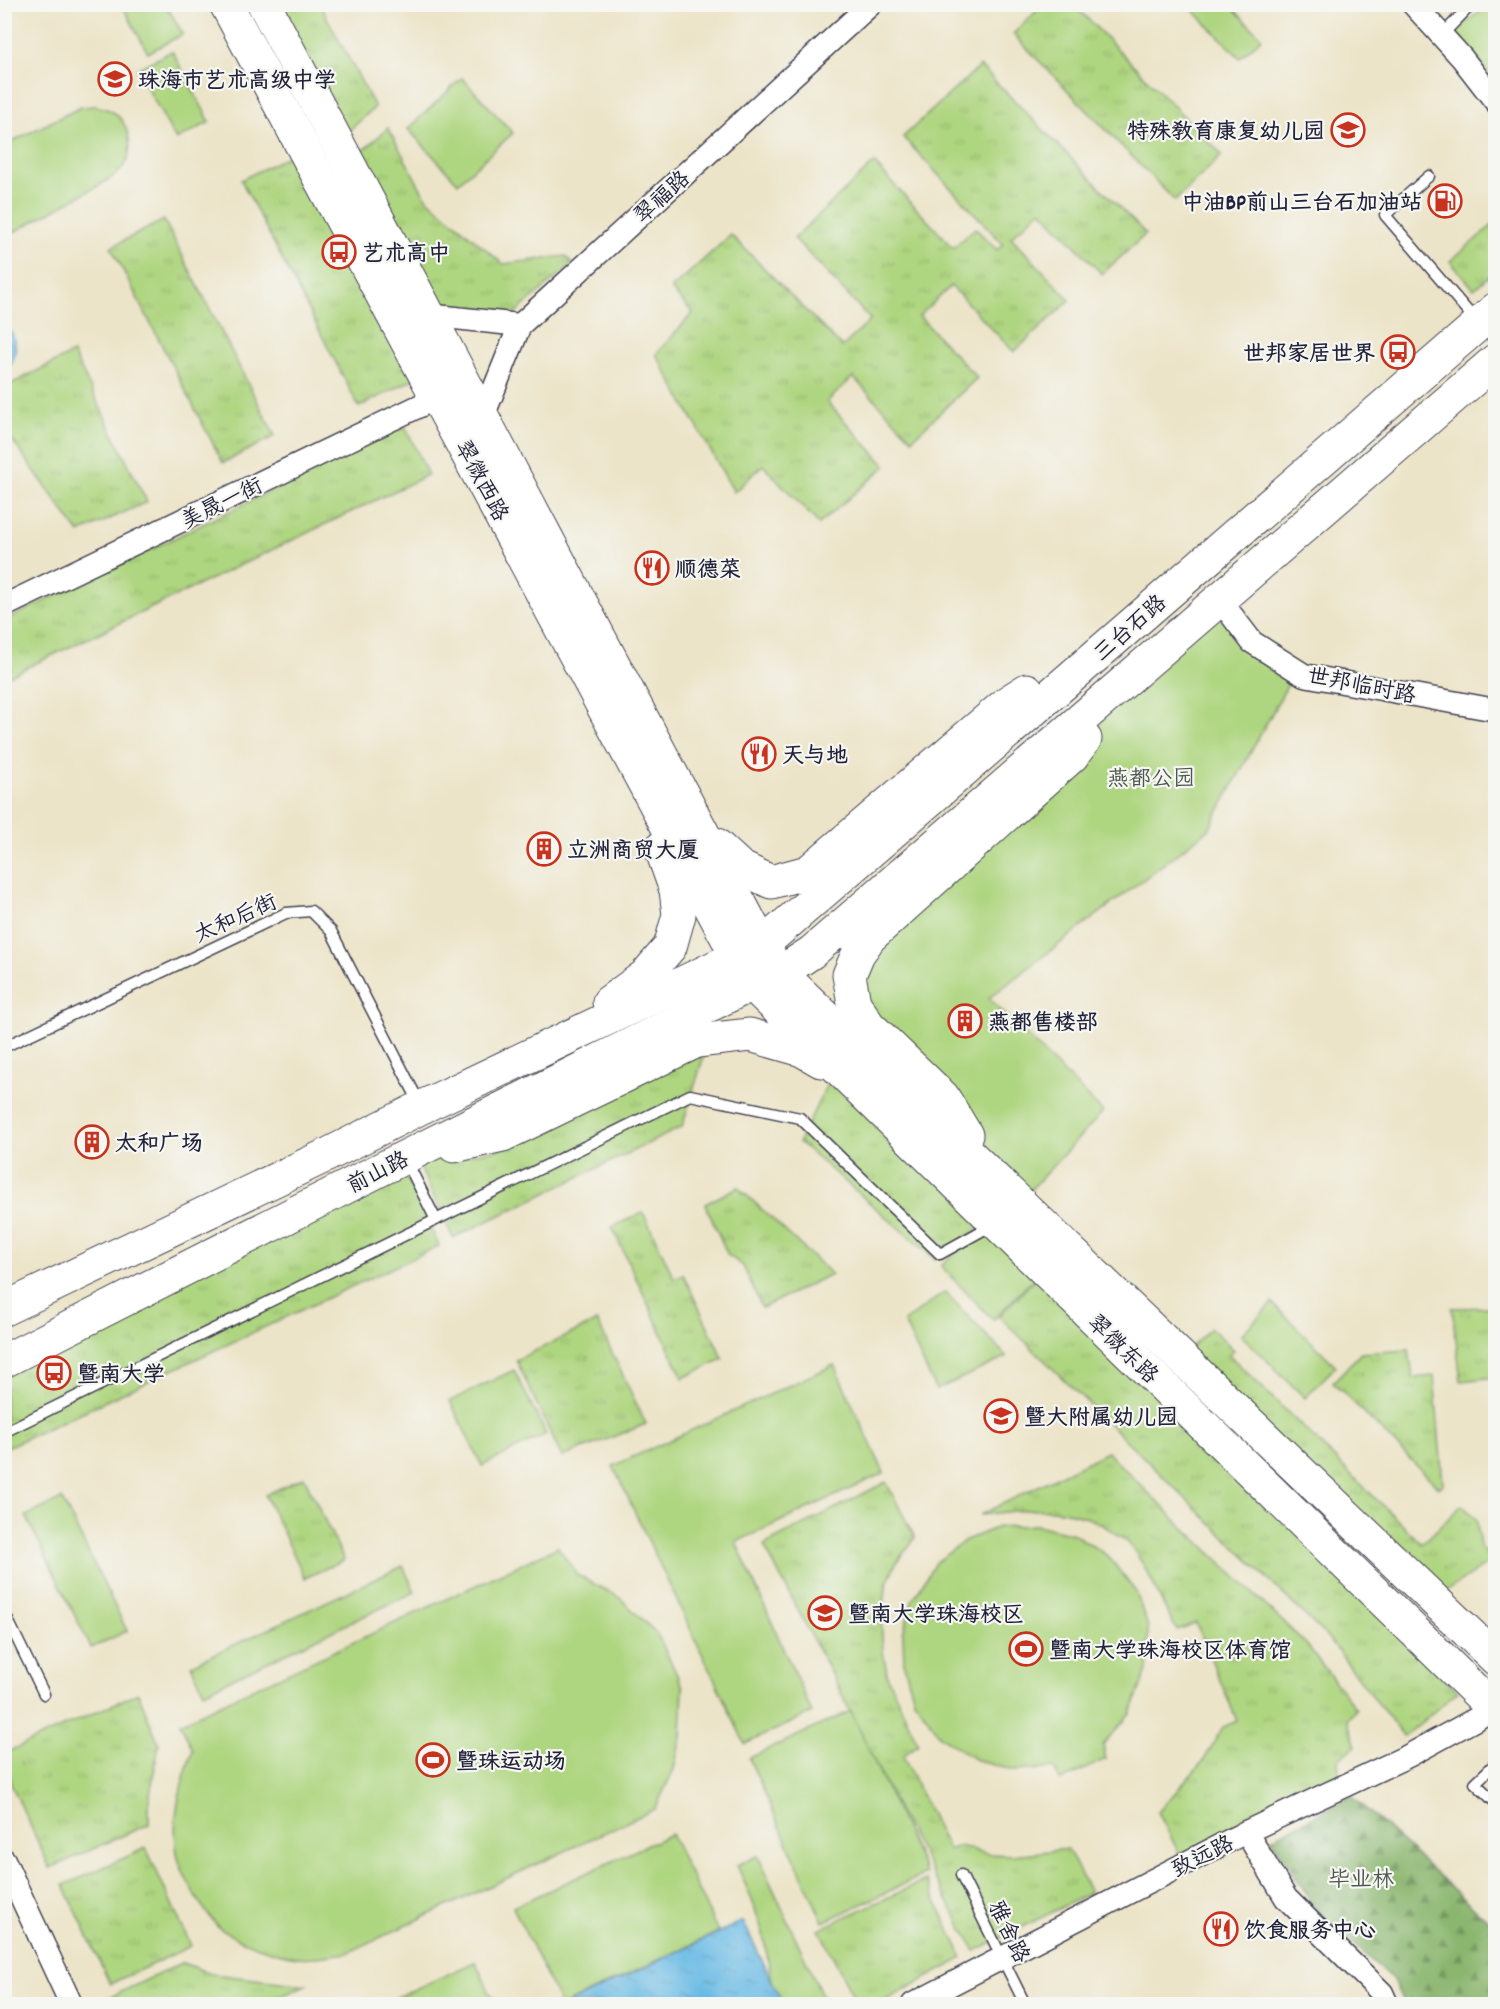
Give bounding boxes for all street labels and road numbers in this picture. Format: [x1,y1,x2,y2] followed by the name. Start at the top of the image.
[628,165,698,232] street label: 翠福路
[446,436,514,528] street label: 翠微西路
[176,472,269,538] street label: 美晟一街
[1088,589,1175,670] street label: 三台石路
[1304,662,1418,713] street label: 世邦临时路
[190,888,283,952] street label: 太和后街
[342,1145,415,1203] street label: 前山路
[1079,1309,1164,1392] street label: 翠微东路
[1167,1829,1240,1887] street label: 致远路
[978,1896,1035,1969] street label: 雅舍路

